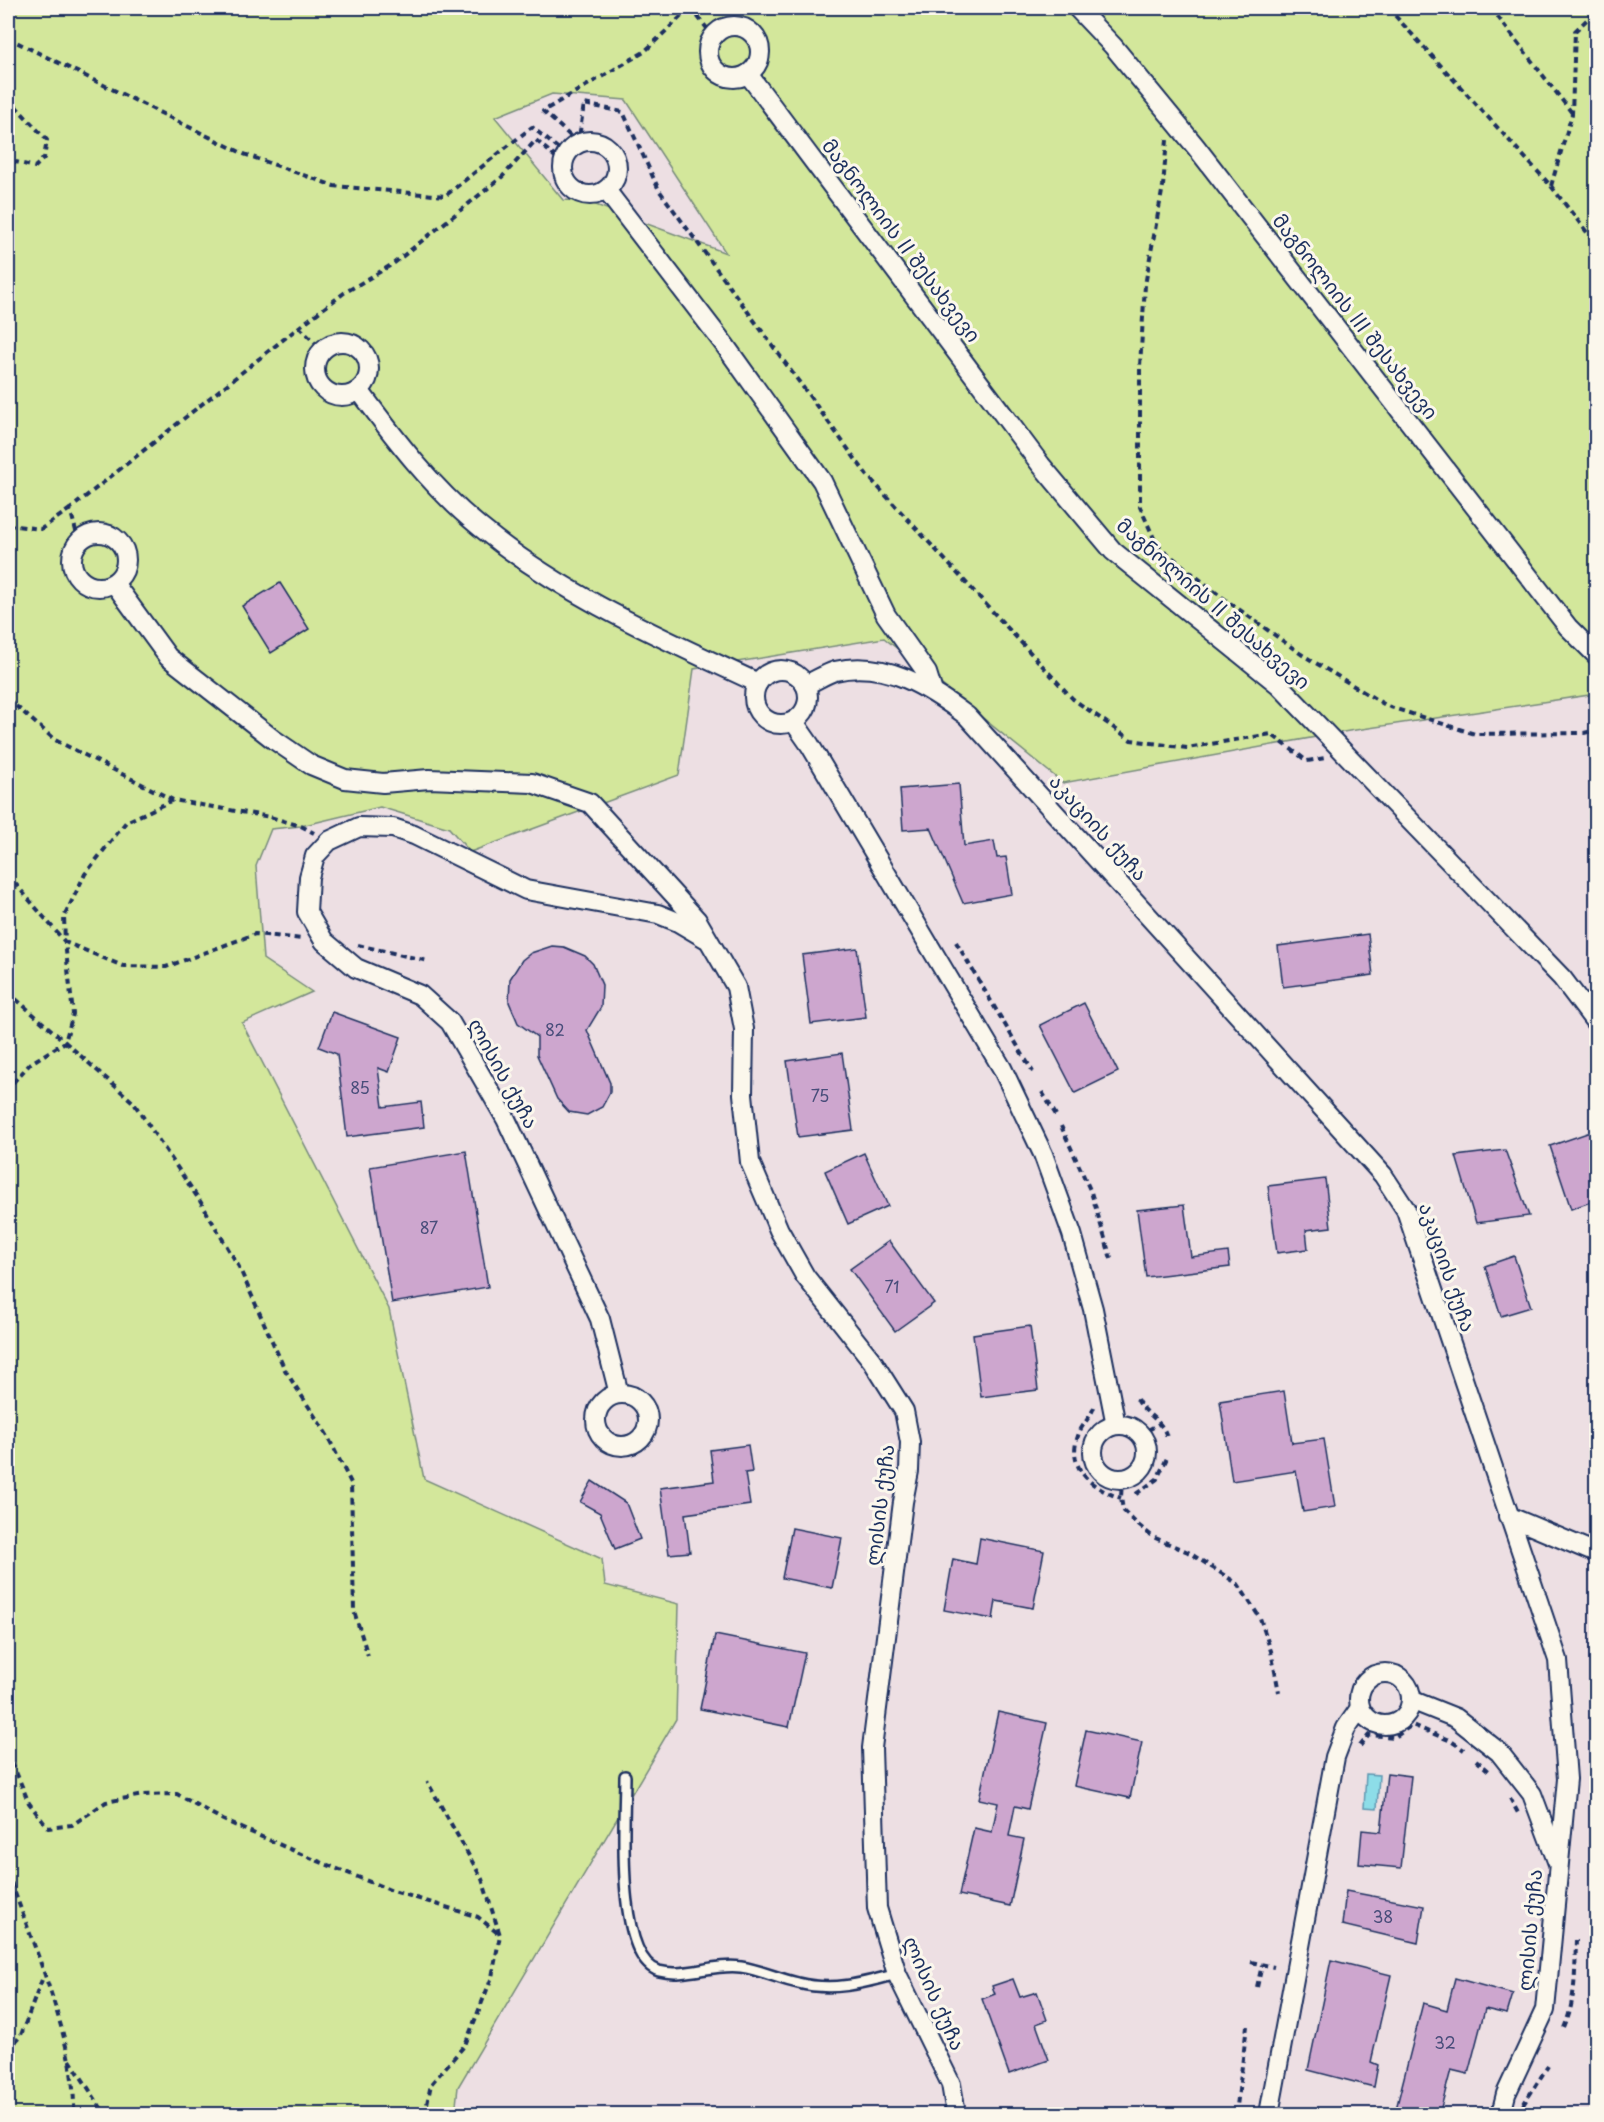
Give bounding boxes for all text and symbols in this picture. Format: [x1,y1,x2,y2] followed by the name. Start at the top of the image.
[815,132,989,348] street label: მაგნოლიის II შესახვევი
[1266,207,1446,425] street label: მაგნოლიის III შესახვევი
[1110,510,1318,696] street label: მაგნოლიის II შესახვევი
[1043,767,1155,887] street label: აკაციის ქუჩა
[461,1012,547,1134] street label: ლისის ქუჩა
[545,1017,565,1041] house number: 82
[350,1075,370,1099] house number: 85
[811,1083,829,1107] house number: 75
[1412,1198,1484,1336] street label: აკაციის ქუჩა
[420,1215,438,1239] house number: 87
[885,1274,900,1298] house number: 71
[857,1443,901,1567] street label: ლისის ქუჩა
[1509,1868,1549,1992] street label: ლისის ქუჩა
[1373,1904,1393,1928] house number: 38
[896,1931,974,2055] street label: ლისის ქუჩა
[1434,2030,1456,2054] house number: 32

